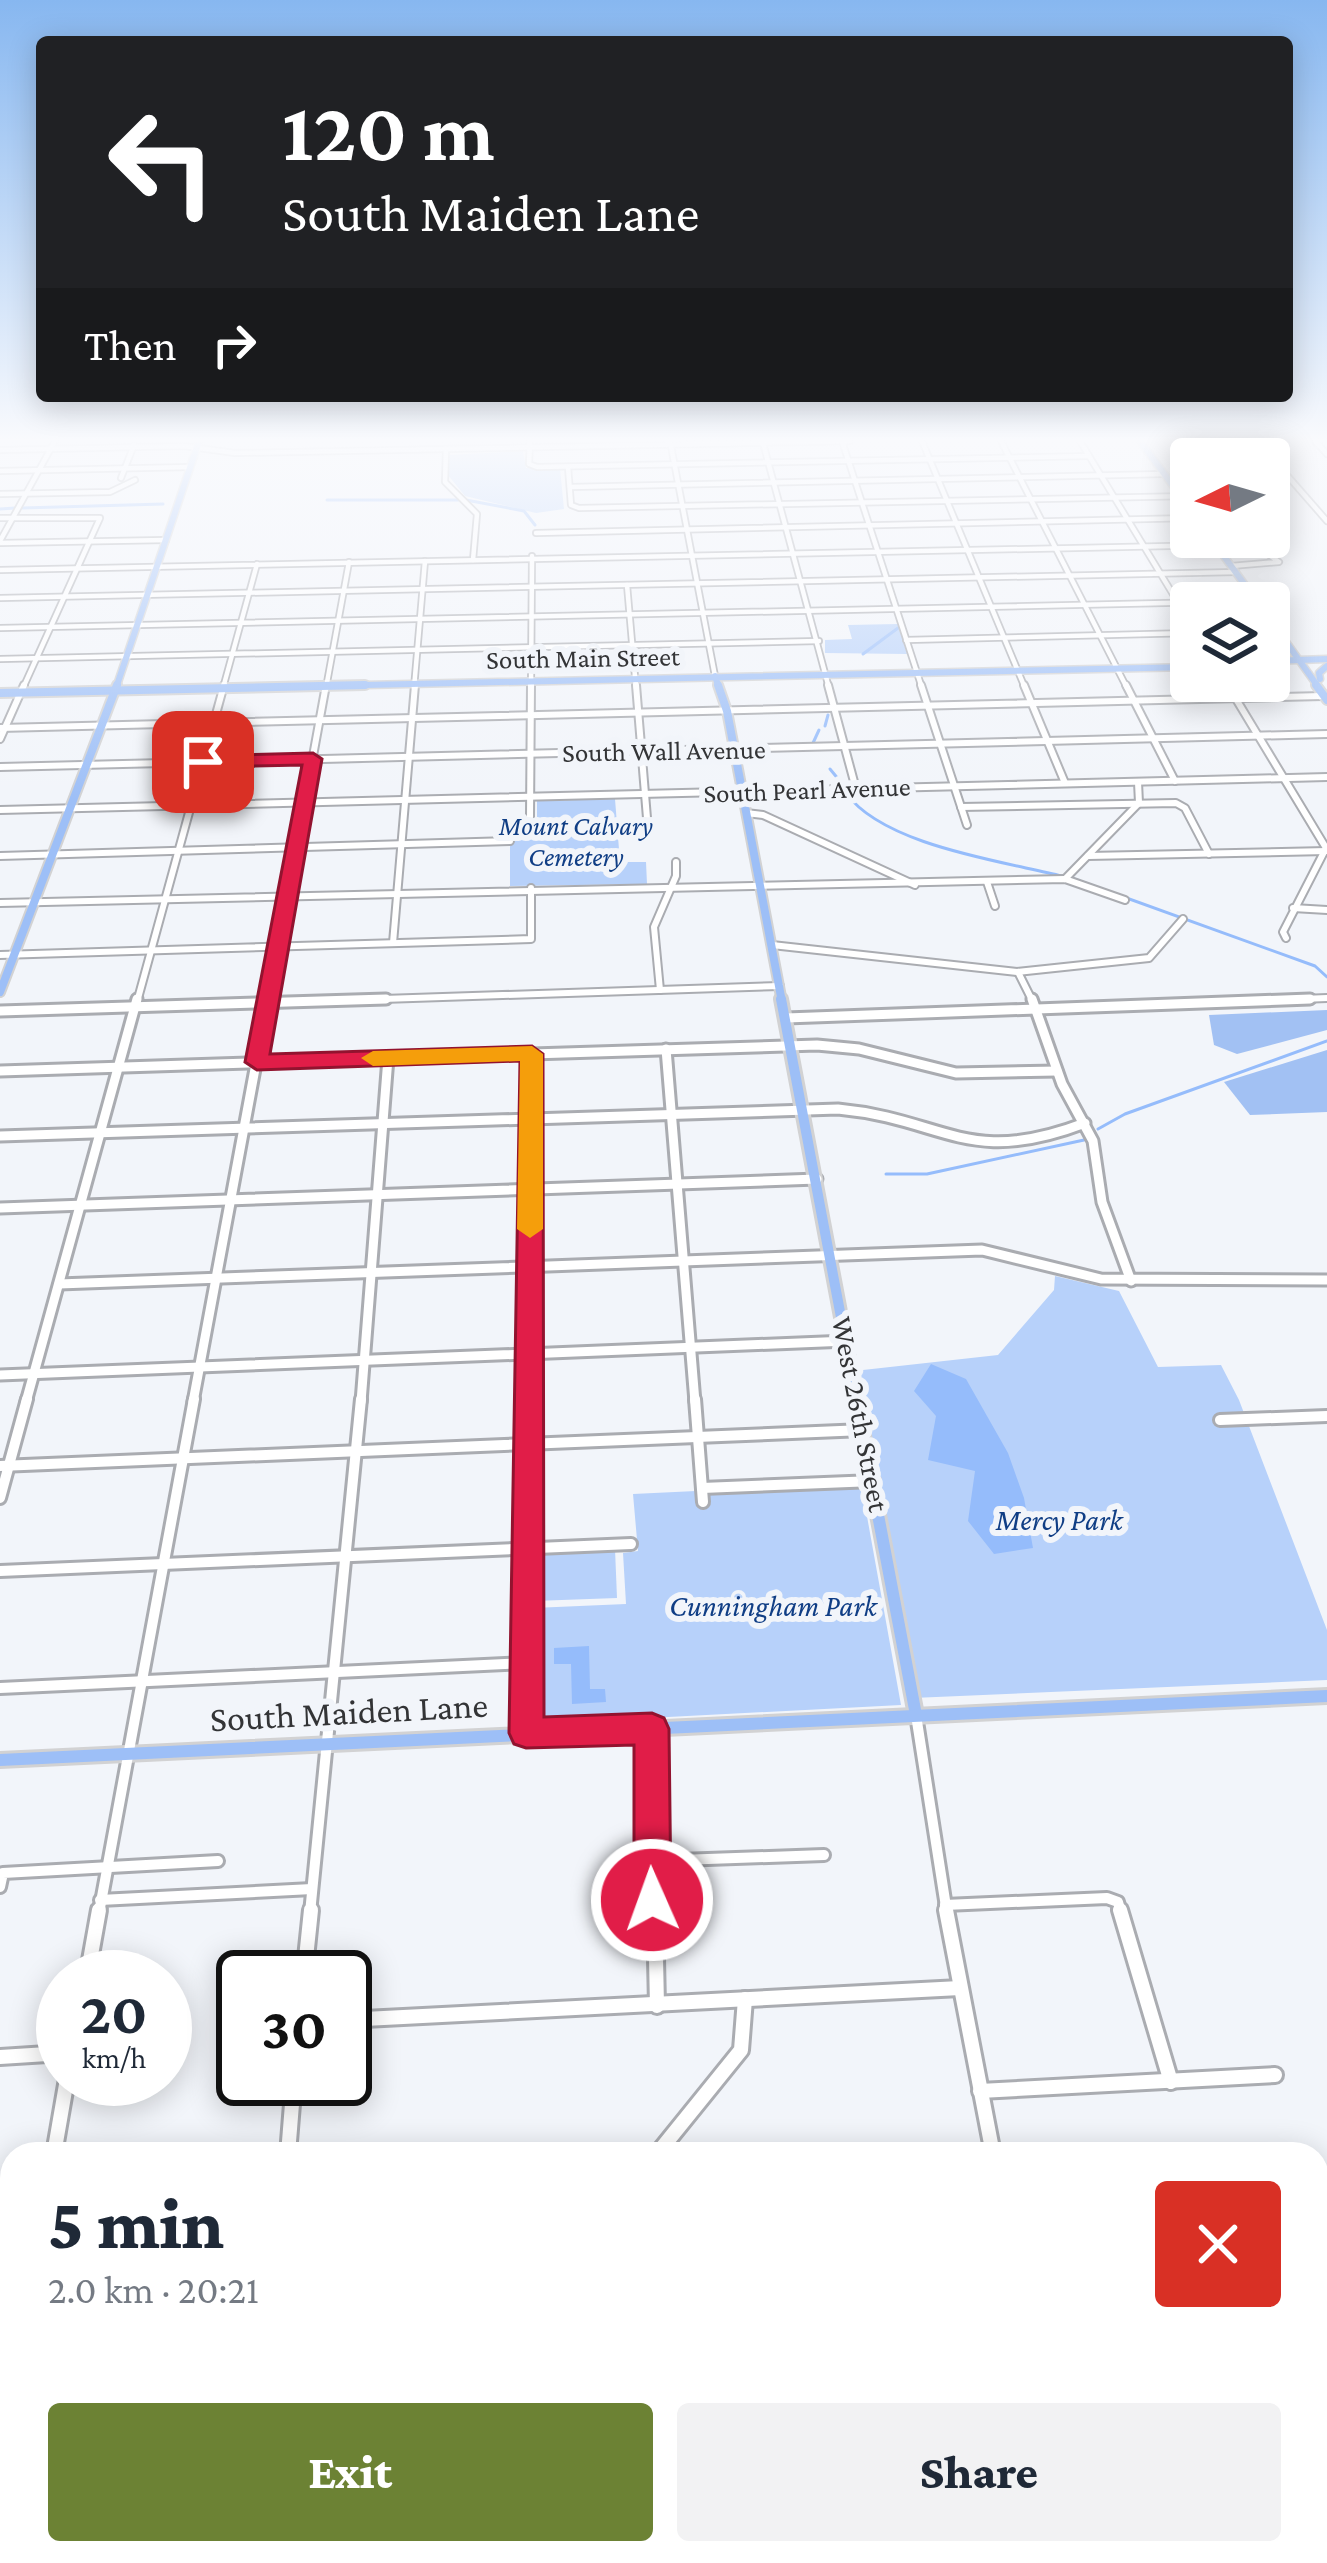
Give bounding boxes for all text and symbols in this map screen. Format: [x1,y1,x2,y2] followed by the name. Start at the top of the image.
[84,84,240,240] icon: left
[282,85,495,178] text: 120 m
[282,183,700,243] text: South Maiden Lane
[201,312,267,378] icon: right
[84,320,177,370] text: Then
[1170,438,1290,558] north arrow
[1170,438,1290,702] map controls
[1170,582,1290,702] button: layers
[486,641,681,675] street label: South Main Street
[152,711,254,813] pin
[170,729,236,795] icon: arrive
[562,734,766,768] street label: South Wall Avenue
[703,771,911,809] street label: South Pearl Avenue
[498,811,653,872] park label: Mount Calvary Cemetery
[826,1314,896,1515] street label: West 26th Street
[994,1503,1124,1537] park label: Mercy Park
[669,1589,879,1623] park label: Cunningham Park
[209,1685,489,1739] street label: South Maiden Lane
[589,1837,715,1963] position arrow
[216,1950,372,2106] speed limit sign: 30
[80,1979,148,2046] text: 20
[82,2041,146,2074] text: km/h
[1155,2181,1281,2307] button: close
[48,2183,224,2263] text: 5 min
[48,2268,259,2311] text: 2.0 km · 20:21
[48,2403,653,2541] button: Exit
[677,2403,1281,2541] button: Share

